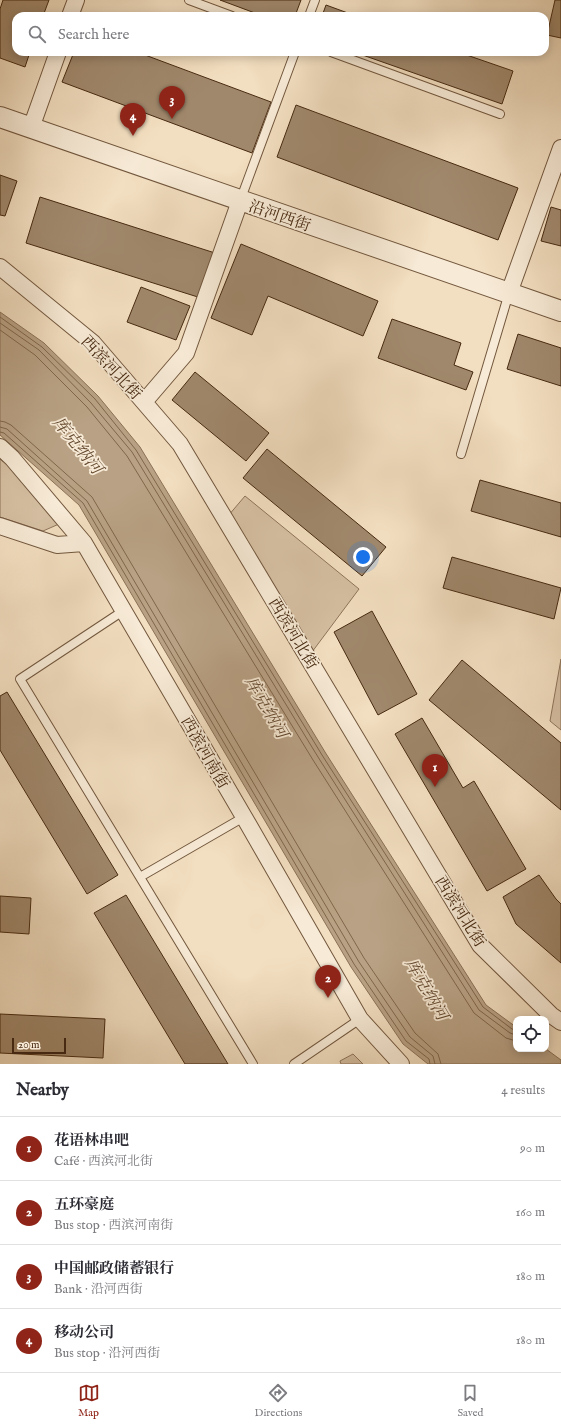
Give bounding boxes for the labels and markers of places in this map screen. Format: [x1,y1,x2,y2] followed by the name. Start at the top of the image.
[159,86,185,119] pin: 3
[120,103,146,136] pin: 4
[422,754,448,787] pin: 1
[315,965,341,998] pin: 2

